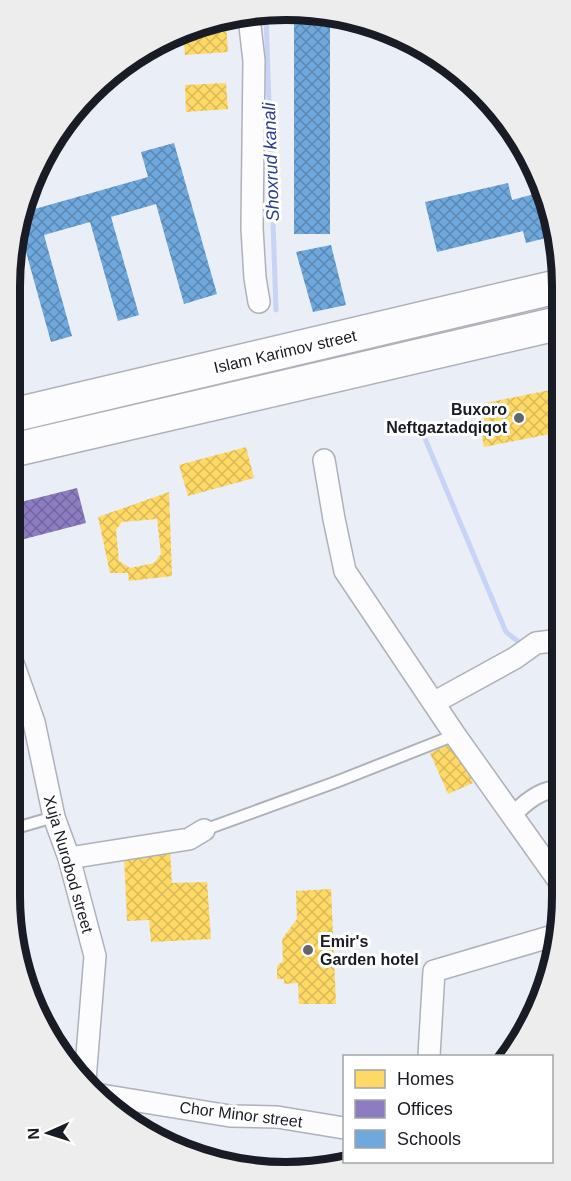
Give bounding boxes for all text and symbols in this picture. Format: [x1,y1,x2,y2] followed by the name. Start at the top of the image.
[259,101,283,222] water label: Shoxrud kanali
[212,327,359,376] street label: Islam Karimov street
[386,401,508,436] place label: Buxoro Neftgaztadqiqot
[512,411,526,425] marker: Buxoro Neftgaztadqiqot
[41,793,96,935] street label: Xuja Nurobod street
[320,933,419,968] place label: Emir's Garden hotel
[301,943,315,957] marker: Emir's Garden hotel
[343,1055,553,1163] legend
[397,1069,454,1089] text: Homes
[179,1099,304,1131] street label: Chor Minor street
[397,1099,453,1119] text: Offices
[18,1103,78,1163] north arrow
[25,1128,42,1140] text: N
[397,1129,461,1149] text: Schools

